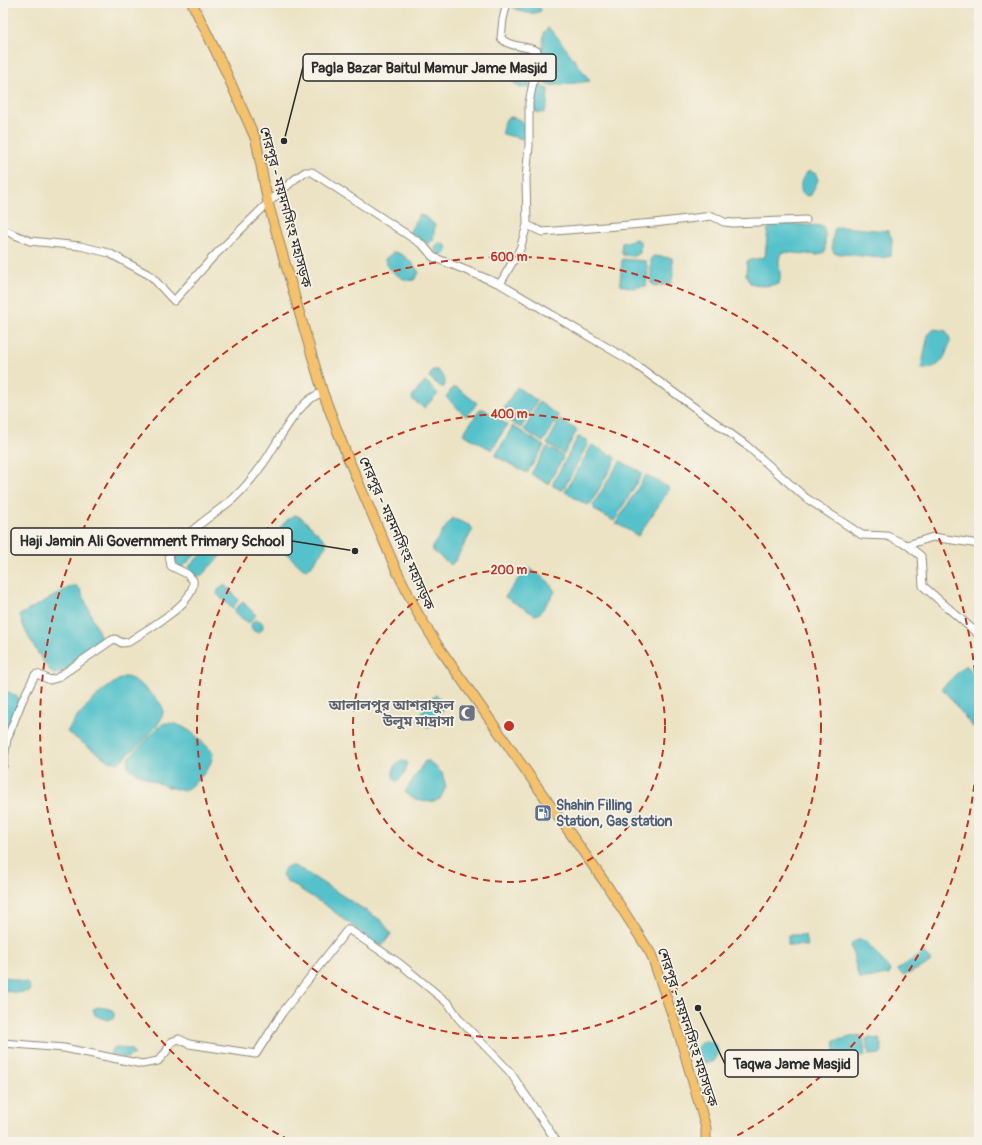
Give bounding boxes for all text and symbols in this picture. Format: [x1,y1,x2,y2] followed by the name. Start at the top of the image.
[303,54,556,81] callout: Pagla Bazar Baitul Mamur Jame Masjid
[311,59,547,78] text: Pagla Bazar Baitul Mamur Jame Masjid
[256,125,315,290] street label: শেরপুর - ময়মনসিংহ মহাসড়ক
[491,250,528,265] text: 600 m
[490,407,528,422] text: 400 m
[355,454,438,613] street label: শেরপুর - ময়মনসিংহ মহাসড়ক
[11,528,292,555] callout: Haji Jamin Ali Government Primary School
[20,532,284,551] text: Haji Jamin Ali Government Primary School
[491,563,528,578] text: 200 m
[328,697,455,730] place label: আলালপুর আশরাফুল উলুম মাদ্রাসা
[457,703,477,723] mosque icon: আলালপুর আশরাফুল উলুম মাদ্রাসা
[502,719,516,733] centre of rings
[556,797,673,830] place label: Shahin Filling Station, Gas station
[533,803,553,823] fuel station icon: Shahin Filling Station, Gas station
[654,946,721,1109] street label: শেরপুর - ময়মনসিংহ মহাসড়ক
[725,1050,858,1077] callout: Taqwa Jame Masjid
[732,1055,851,1074] text: Taqwa Jame Masjid

